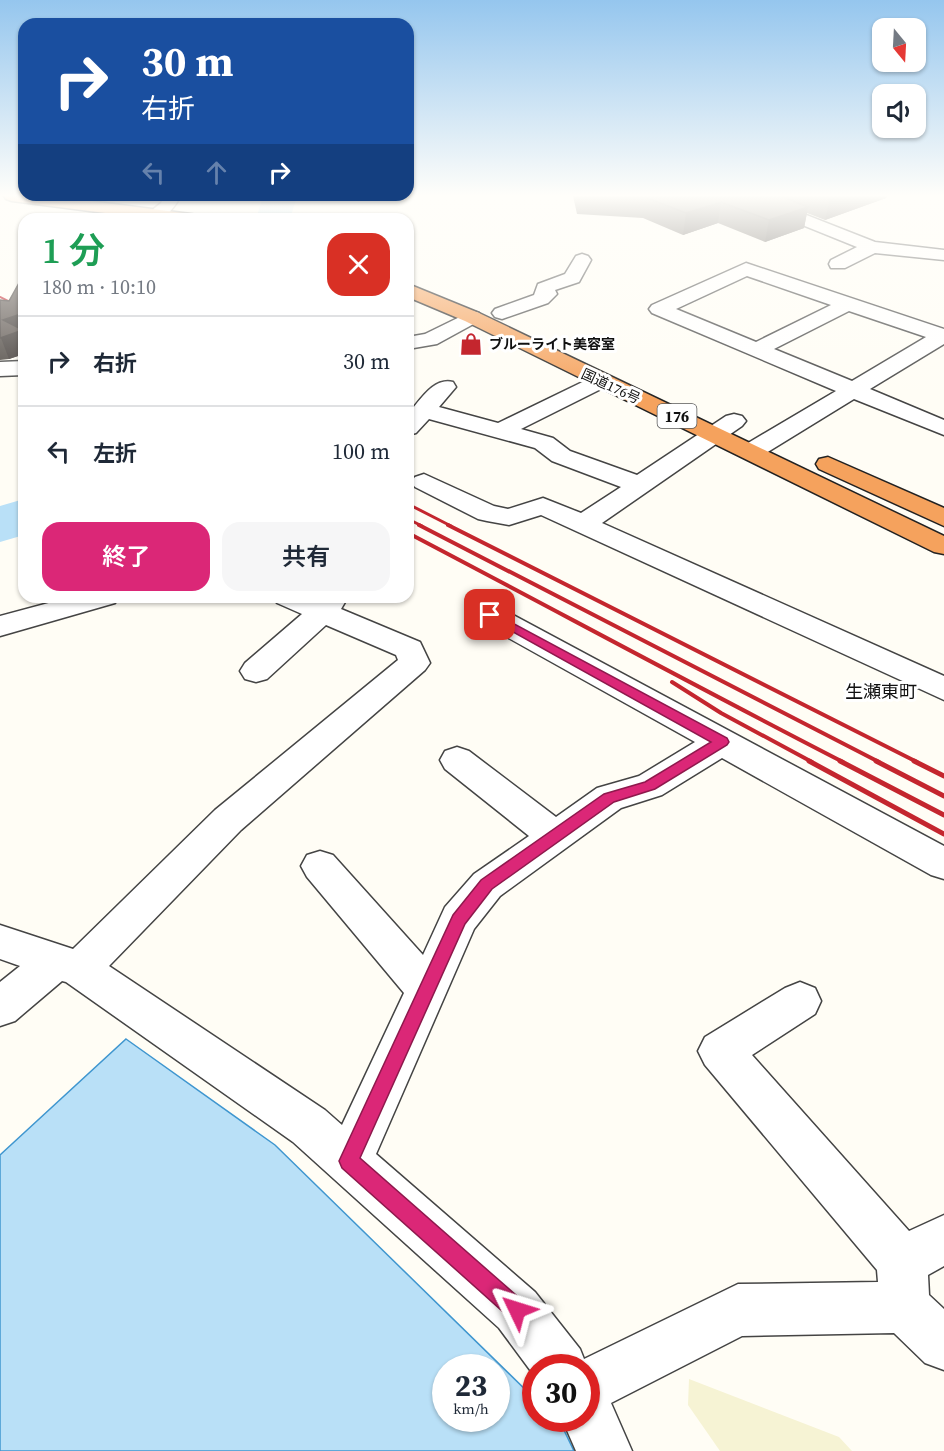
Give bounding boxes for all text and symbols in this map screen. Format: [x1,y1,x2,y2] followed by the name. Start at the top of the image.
[872,18,926,72] north arrow
[872,18,926,138] map controls
[141,32,234,90] text: 30 m
[42,42,120,120] icon: right
[872,84,926,138] button: sound
[141,90,195,127] text: 右折
[137,156,170,189] icon: left
[200,156,233,189] icon: ahead
[263,156,296,189] icon: right
[42,226,105,275] text: 1 分
[327,233,390,296] button: close
[42,273,156,301] text: 180 m · 10:10
[458,331,484,357] shop icon: ブルーライト美容室
[489,334,615,354] place label: ブルーライト美容室
[42,345,75,378] icon: right
[343,346,390,376] text: 30 m
[93,348,137,378] text: 右折
[578,364,644,408] street label: 国道176号
[658,404,696,428] road number: 176
[42,435,75,468] icon: left
[332,436,390,466] text: 100 m
[93,438,137,468] text: 左折
[42,522,210,591] button: 終了
[222,522,390,591] button: 共有
[464,589,515,640] pin
[473,598,506,631] icon: arrive
[845,679,917,704] district label: 生瀬東町
[485,1278,549,1342] position arrow
[522,1354,600,1432] speed limit sign: 30
[455,1365,487,1406] text: 23
[453,1398,489,1419] text: km/h

